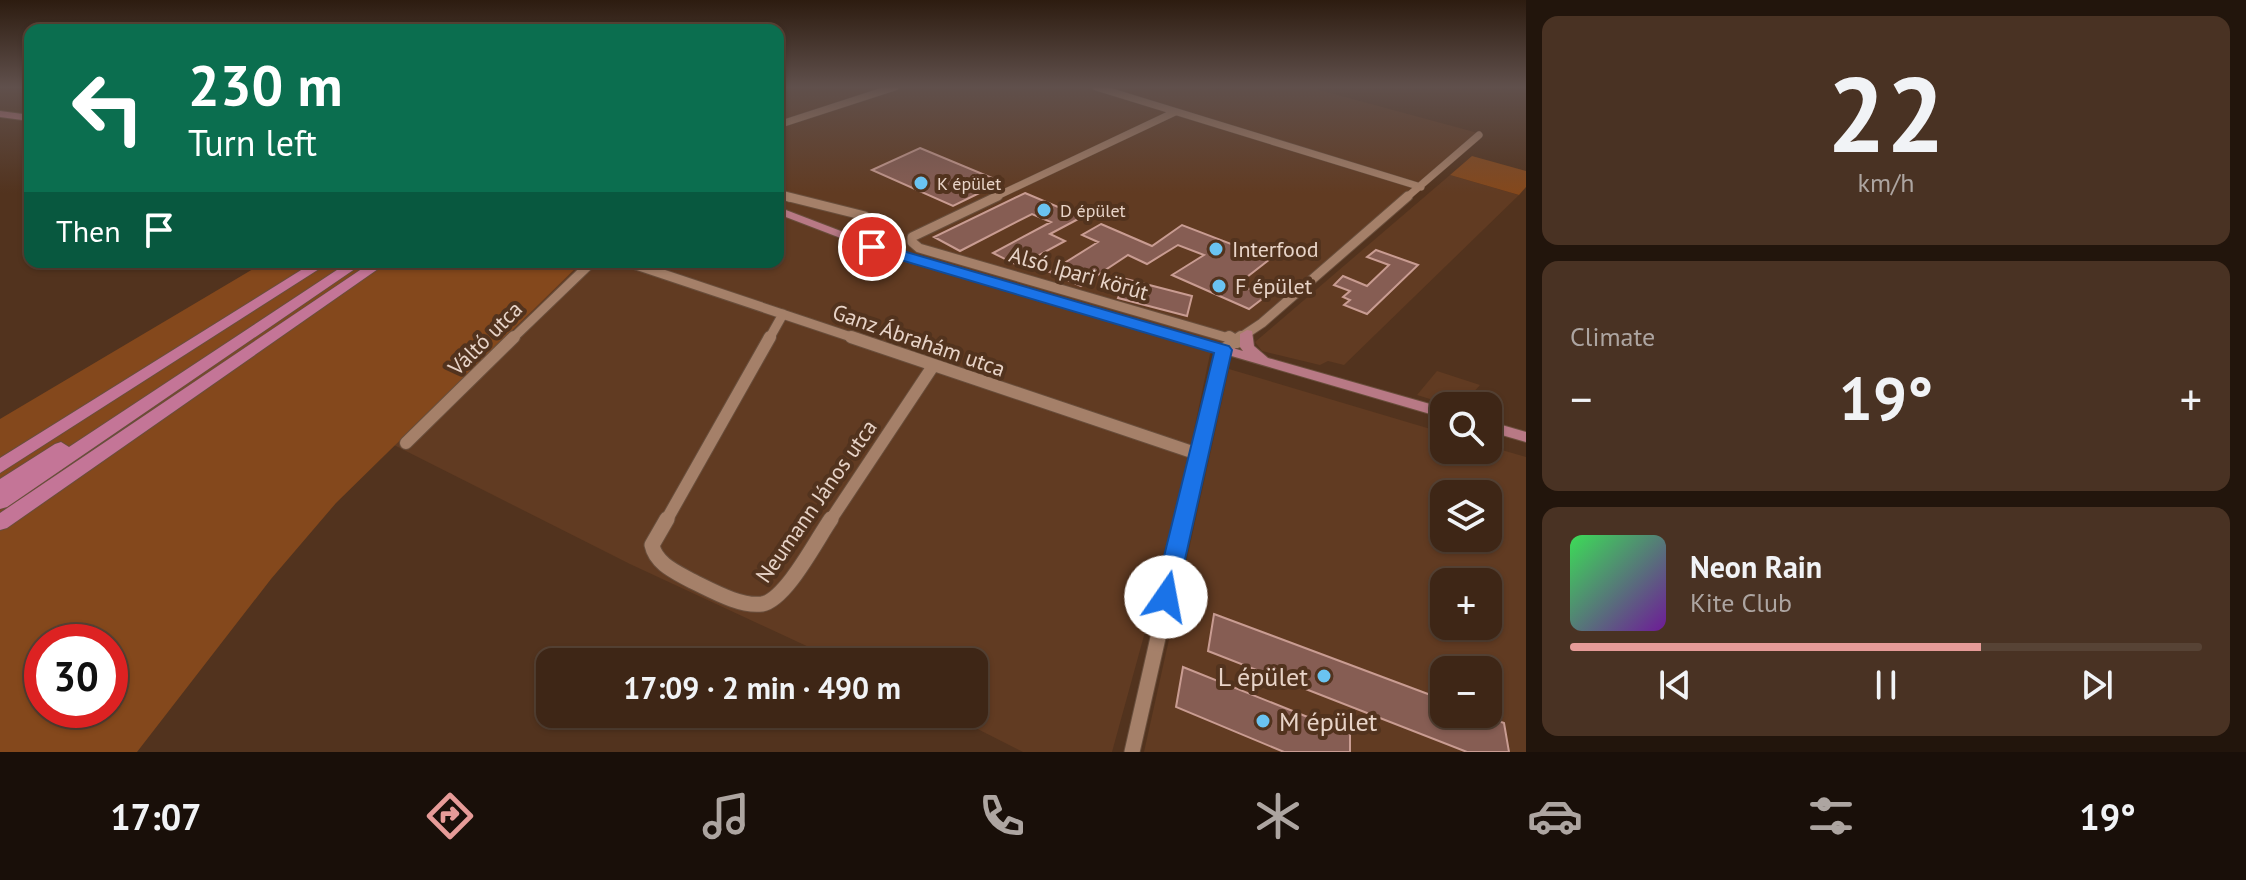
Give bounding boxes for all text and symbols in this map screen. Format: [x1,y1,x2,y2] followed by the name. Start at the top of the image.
[1827,46,1945,181] text: 22
[188,49,343,121] text: 230 m
[56,56,160,160] icon: left
[188,119,317,166] text: Turn left
[1858,166,1915,199] text: km/h
[937,172,1001,195] place label: K épület
[912,174,930,192] marker: K épület
[1060,199,1126,222] place label: D épület
[1035,201,1053,219] marker: D épület
[137,208,181,252] icon: arrive
[56,211,121,250] text: Then
[838,213,906,281] pin
[850,225,894,269] icon: arrive
[1232,235,1319,263] place label: Interfood
[1006,240,1152,306] street label: Alsó Ipari körút
[1207,240,1225,258] marker: Interfood
[1235,272,1313,300] place label: F épület
[1210,277,1228,295] marker: F épület
[441,295,528,382] street label: Váltó utca
[829,297,1009,383] street label: Ganz Ábrahám utca
[1570,320,1655,353] text: Climate
[1839,359,1933,437] text: 19°
[1570,370,1592,427] text: −
[2180,370,2202,427] text: +
[1430,392,1502,728] map controls
[1430,392,1502,464] button: search
[749,414,883,588] street label: Neumann János utca
[1430,480,1502,552] button: layers
[1690,547,1822,586] text: Neon Rain
[1124,555,1208,639] position arrow
[1430,568,1502,640] button: +
[1690,586,1792,619] text: Kite Club
[24,624,128,728] speed limit sign: 30
[1430,656,1502,728] button: −
[1218,660,1308,693] place label: L épület
[1653,663,1697,707] icon: previous
[1864,663,1908,707] icon: pause
[2075,663,2119,707] icon: next
[1315,667,1333,685] marker: L épület
[623,668,901,707] text: 17:09 · 2 min · 490 m
[1279,705,1378,738] place label: M épület
[1254,712,1272,730] marker: M épület
[422,788,478,844] icon: directions
[698,788,754,844] icon: music
[974,788,1030,844] icon: phone
[1250,788,1306,844] icon: climate
[1527,788,1583,844] icon: car
[1803,788,1859,844] icon: filters
[110,793,201,840] text: 17:07
[2079,793,2136,840] text: 19°

